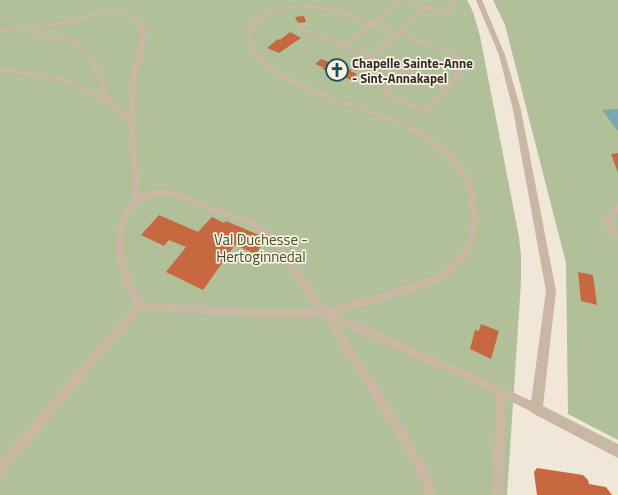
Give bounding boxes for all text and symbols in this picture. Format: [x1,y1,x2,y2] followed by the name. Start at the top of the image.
[352,53,473,88] place label: Chapelle Sainte-Anne - Sint-Annakapel
[324,57,350,83] church icon: Chapelle Sainte-Anne - Sint-Annakapel
[214,228,308,268] park label: Val Duchesse - Hertoginnedal

